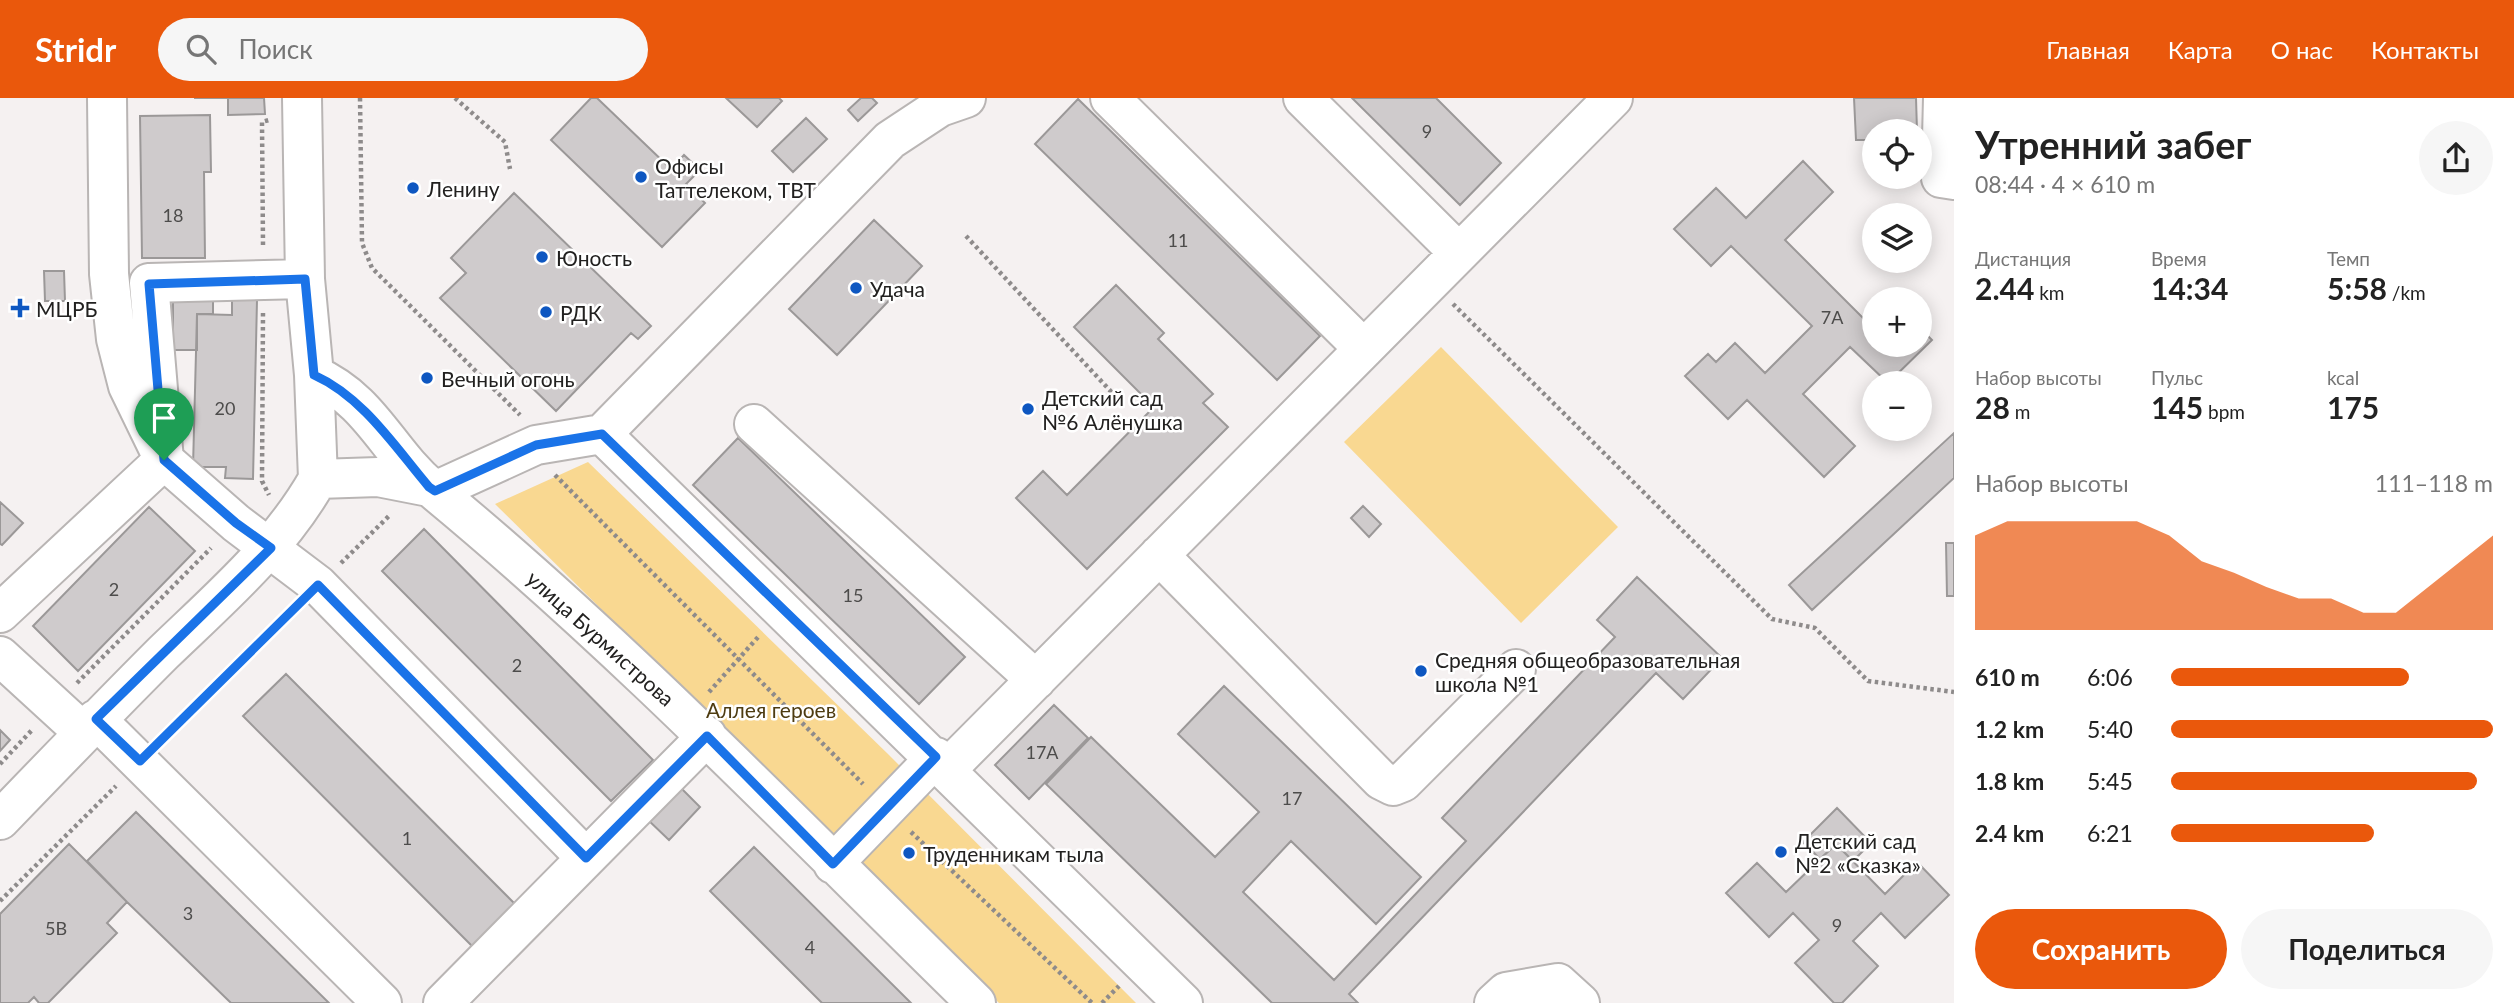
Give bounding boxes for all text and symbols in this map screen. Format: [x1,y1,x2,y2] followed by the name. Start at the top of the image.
[158,18,648,81] search box
[35,29,116,69] text: Stridr
[182,30,220,68] icon: search
[238,33,313,65] text: Поиск
[2046,35,2130,64] text: Главная
[2168,35,2233,64] text: Карта
[2271,35,2333,64] text: О нас
[2371,35,2479,64] text: Контакты
[1862,119,1932,441] map controls
[1862,119,1932,189] button: locate
[1422,120,1432,142] house number: 9
[1975,121,2252,167] text: Утренний забег
[2419,121,2493,195] button: share
[655,153,816,202] place label: Офисы Таттелеком, ТВТ
[633,169,649,185] marker: Офисы Таттелеком, ТВТ
[1975,170,2155,198] text: 08:44 · 4 × 610 m
[426,176,500,201] place label: Ленину
[405,180,421,196] marker: Ленину
[1862,203,1932,273] button: layers
[163,204,183,226] house number: 18
[1168,229,1188,251] house number: 11
[556,245,632,270] place label: Юность
[1975,247,2071,270] text: Дистанция
[2151,247,2207,270] text: Время
[2327,247,2370,270] text: Темп
[534,249,550,265] marker: Юность
[1975,270,2034,306] text: 2.44
[2151,270,2228,306] text: 14:34
[2327,270,2387,306] text: 5:58
[870,276,925,301] place label: Удача
[848,280,864,296] marker: Удача
[2034,281,2064,304] text: km
[2387,281,2426,304] text: /km
[1862,287,1932,357] button: +
[36,296,98,321] place label: МЦРБ
[10,298,30,318] marker: МЦРБ
[560,300,602,325] place label: РДК
[538,304,554,320] marker: РДК
[1821,306,1844,328] house number: 7А
[441,366,575,391] place label: Вечный огонь
[1975,366,2102,389] text: Набор высоты
[2151,366,2203,389] text: Пульс
[2327,366,2359,389] text: kcal
[419,370,435,386] marker: Вечный огонь
[1862,371,1932,441] button: −
[1042,385,1183,434] place label: Детский сад №6 Алёнушка
[134,388,194,460] pin
[1975,389,2010,425] text: 28
[2151,389,2203,425] text: 145
[2327,389,2379,425] text: 175
[215,397,235,419] house number: 20
[145,399,183,437] icon: arrive
[2010,400,2030,423] text: m
[2203,400,2245,423] text: bpm
[1020,401,1036,417] marker: Детский сад №6 Алёнушка
[1975,469,2129,497] text: Набор высоты
[2375,469,2493,497] text: 111–118 m
[522,565,680,711] street label: улица Бурмистрова
[109,578,119,600] house number: 2
[843,584,863,606] house number: 15
[1435,647,1740,696] place label: Средняя общеобразовательная школа №1
[512,654,522,676] house number: 2
[1413,663,1429,679] marker: Средняя общеобразовательная школа №1
[1975,663,2040,691] text: 610 m
[2087,663,2133,691] text: 6:06
[706,697,836,722] park label: Аллея героев
[1975,715,2044,743] text: 1.2 km
[2087,715,2133,743] text: 5:40
[1025,741,1059,763] house number: 17А
[1975,767,2044,795] text: 1.8 km
[2087,767,2133,795] text: 5:45
[1282,787,1302,809] house number: 17
[1975,819,2044,847] text: 2.4 km
[2087,819,2133,847] text: 6:21
[402,827,412,849] house number: 1
[1795,828,1921,877] place label: Детский сад №2 «Сказка»
[923,841,1104,866] place label: Труденникам тыла
[1773,844,1789,860] marker: Детский сад №2 «Сказка»
[901,845,917,861] marker: Труденникам тыла
[183,902,193,924] house number: 3
[1975,909,2227,989] button: Сохранить
[2241,909,2493,989] button: Поделиться
[1832,914,1842,936] house number: 9
[45,917,67,939] house number: 5В
[805,936,815,958] house number: 4

